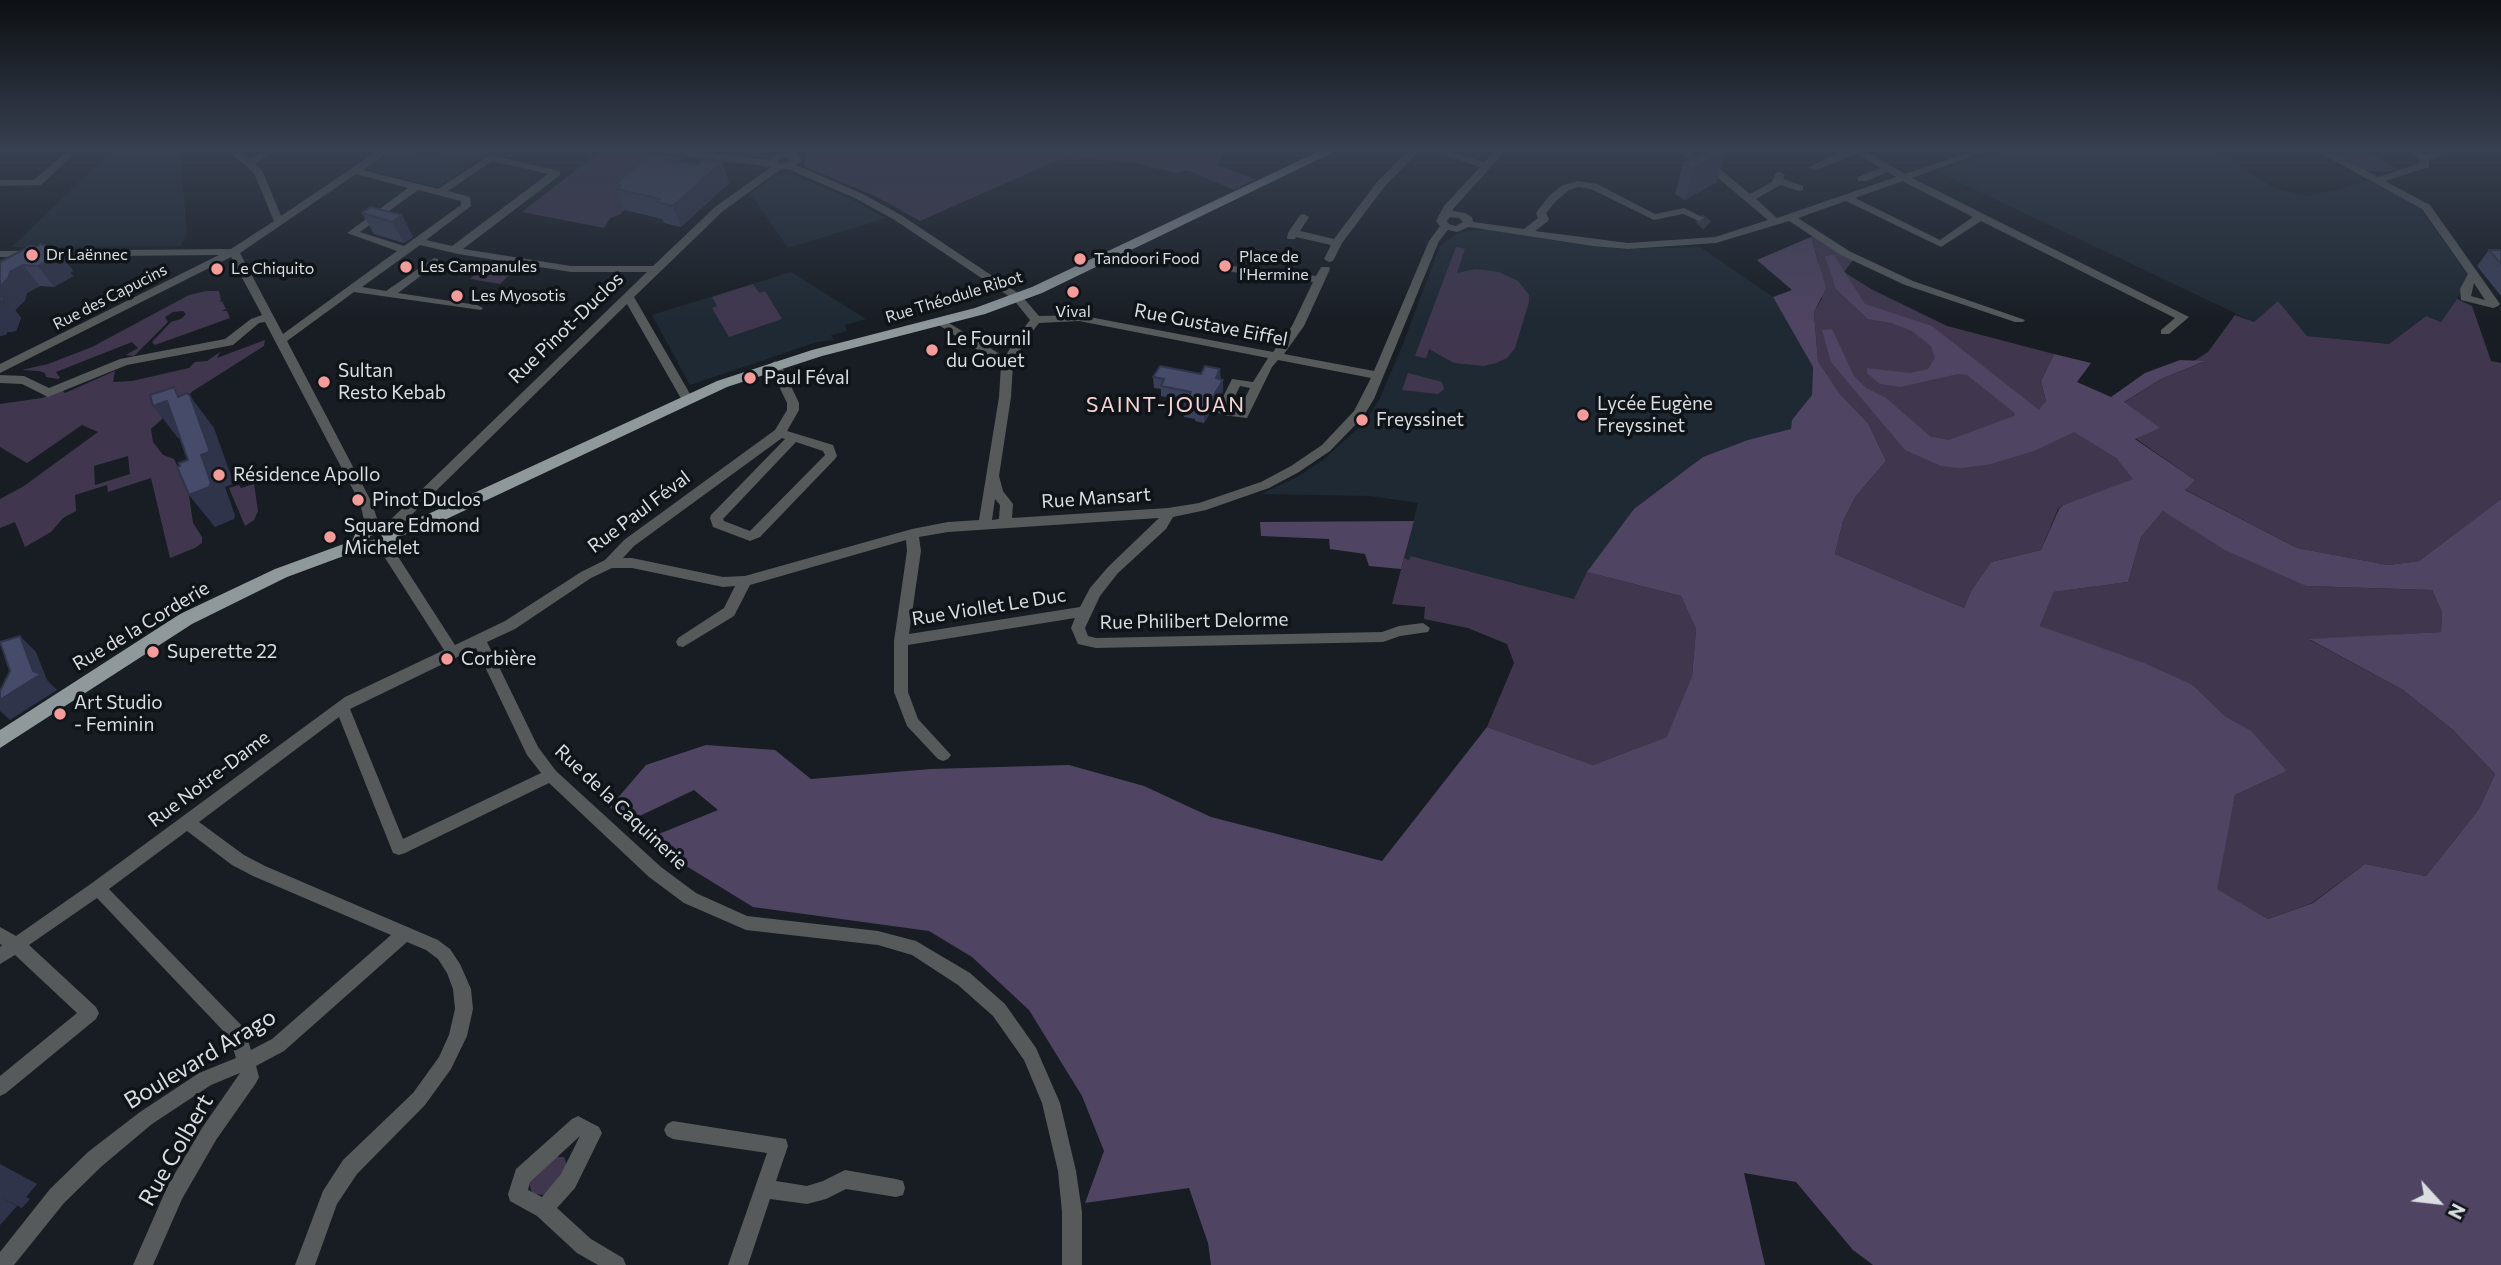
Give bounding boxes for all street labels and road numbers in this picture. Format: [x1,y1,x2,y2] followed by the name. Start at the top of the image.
[50,260,170,334] street label: Rue des Capucins
[883,267,1025,327] street label: Rue Théodule Ribot
[504,268,628,388] street label: Rue Pinot-Duclos
[1132,299,1290,351] street label: Rue Gustave Eiffel
[583,466,695,558] street label: Rue Paul Féval
[1040,483,1152,513] street label: Rue Mansart
[69,576,213,676] street label: Rue de la Corderie
[910,584,1068,630] street label: Rue Viollet Le Duc
[1099,608,1289,634] street label: Rue Philibert Delorme
[144,726,274,832] street label: Rue Notre-Dame
[550,740,692,874] street label: Rue de la Caquinerie
[119,1003,281,1115] street label: Boulevard Arago
[133,1089,219,1211] street label: Rue Colbert

